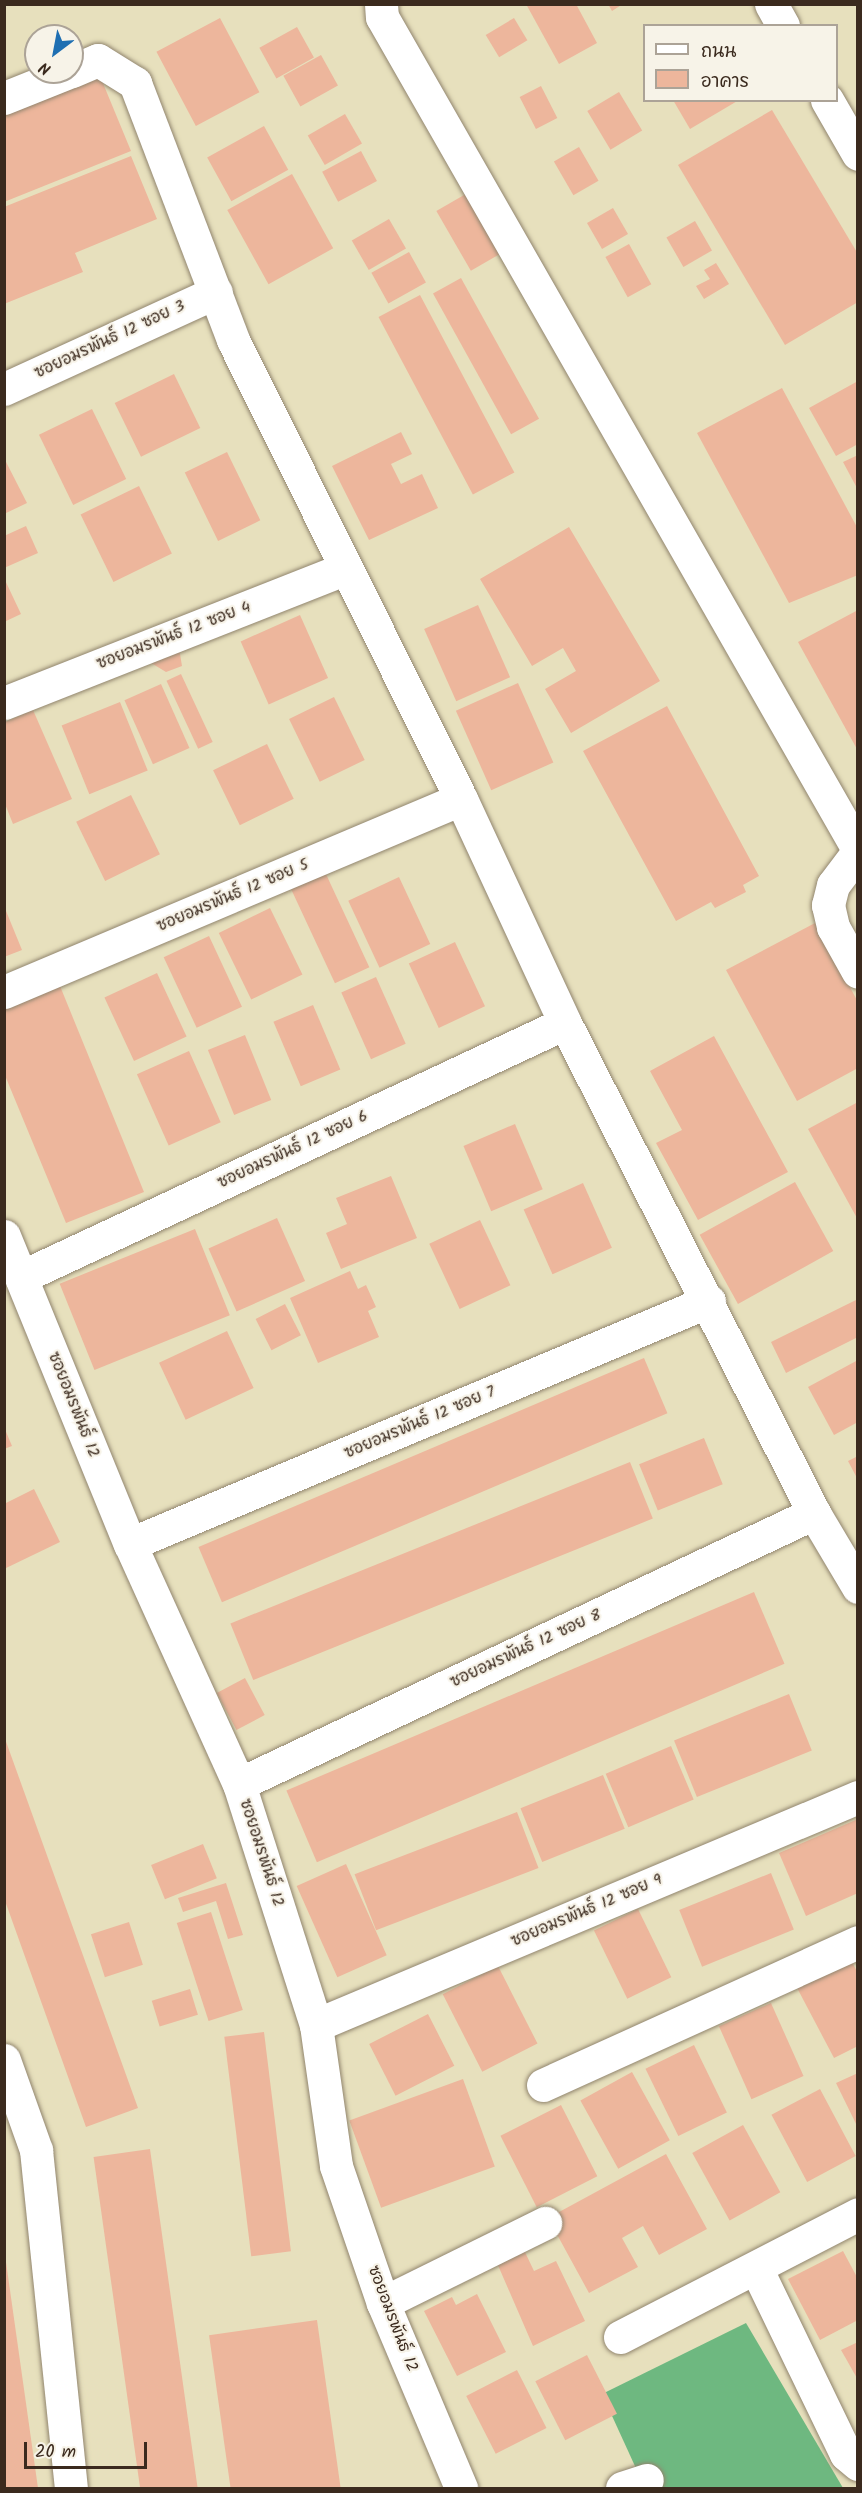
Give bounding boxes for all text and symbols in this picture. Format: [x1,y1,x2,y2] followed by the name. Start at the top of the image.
[24,24,84,84] north arrow
[643,24,838,102] legend
[701,38,736,67] text: ถนน
[34,55,56,81] text: N
[701,68,749,97] text: อาคาร
[32,297,188,383] street label: ซอยอมรพันธ์ 12 ซอย 3
[94,598,254,674] street label: ซอยอมรพันธ์ 12 ซอย 4
[154,855,312,937] street label: ซอยอมรพันธ์ 12 ซอย 5
[215,1107,371,1193] street label: ซอยอมรพันธ์ 12 ซอย 6
[43,1349,103,1461] street label: ซอยอมรพันธ์ 12
[342,1383,498,1463] street label: ซอยอมรพันธ์ 12 ซอย 7
[448,1606,604,1692] street label: ซอยอมรพันธ์ 12 ซอย 8
[235,1797,287,1909] street label: ซอยอมรพันธ์ 12
[508,1870,666,1952] street label: ซอยอมรพันธ์ 12 ซอย 9
[363,2263,421,2375] street label: ซอยอมรพันธ์ 12
[27,2430,150,2468] scale bar
[35,2438,76,2467] text: 20 m

